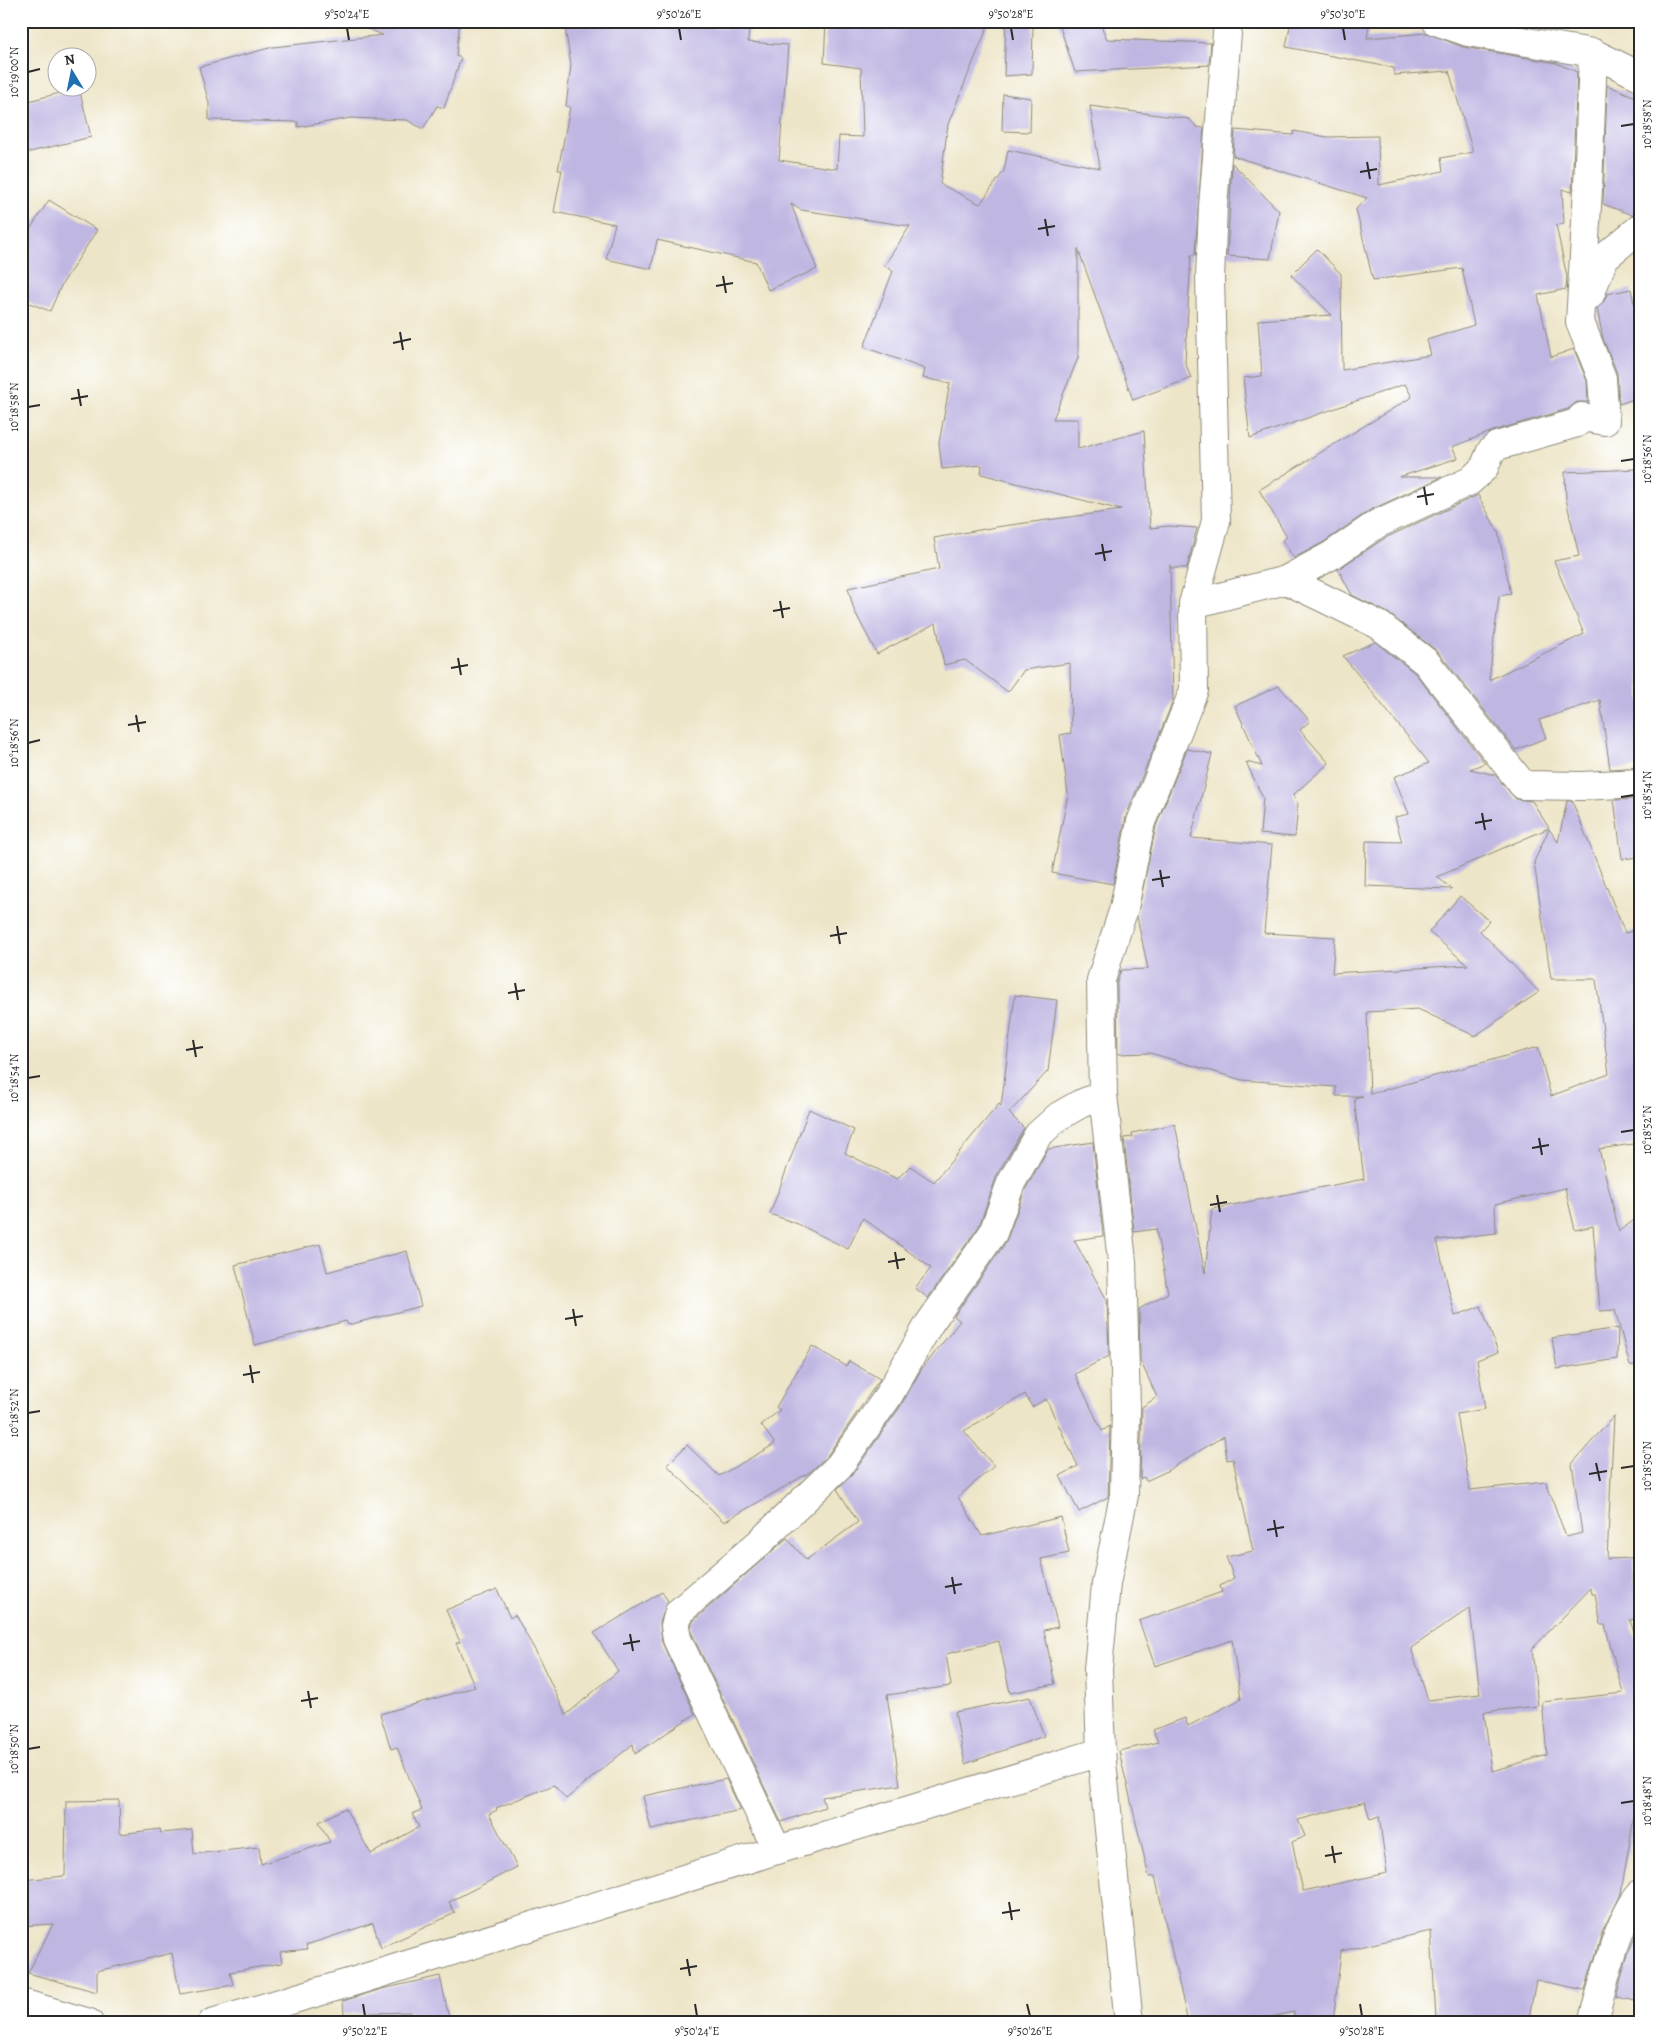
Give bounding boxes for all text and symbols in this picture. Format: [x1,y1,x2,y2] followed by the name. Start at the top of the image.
[325,6,369,22] text: 9°50'24"E
[657,6,701,22] text: 9°50'26"E
[989,6,1033,22] text: 9°50'28"E
[1321,6,1365,22] text: 9°50'30"E
[6,46,22,97] text: 10°19'00"N
[48,48,98,98] north arrow
[63,49,77,70] text: N
[1639,99,1655,149] text: 10°18'58"N
[6,382,22,432] text: 10°18'58"N
[1639,434,1655,484] text: 10°18'56"N
[6,718,22,768] text: 10°18'56"N
[1639,770,1655,819] text: 10°18'54"N
[6,1053,22,1102] text: 10°18'54"N
[1639,1105,1655,1155] text: 10°18'52"N
[6,1388,22,1438] text: 10°18'52"N
[1639,1441,1655,1491] text: 10°18'50"N
[6,1724,22,1774] text: 10°18'50"N
[1639,1776,1655,1826] text: 10°18'48"N
[343,2023,387,2039] text: 9°50'22"E
[675,2023,719,2039] text: 9°50'24"E
[1008,2023,1052,2039] text: 9°50'26"E
[1340,2023,1384,2039] text: 9°50'28"E

